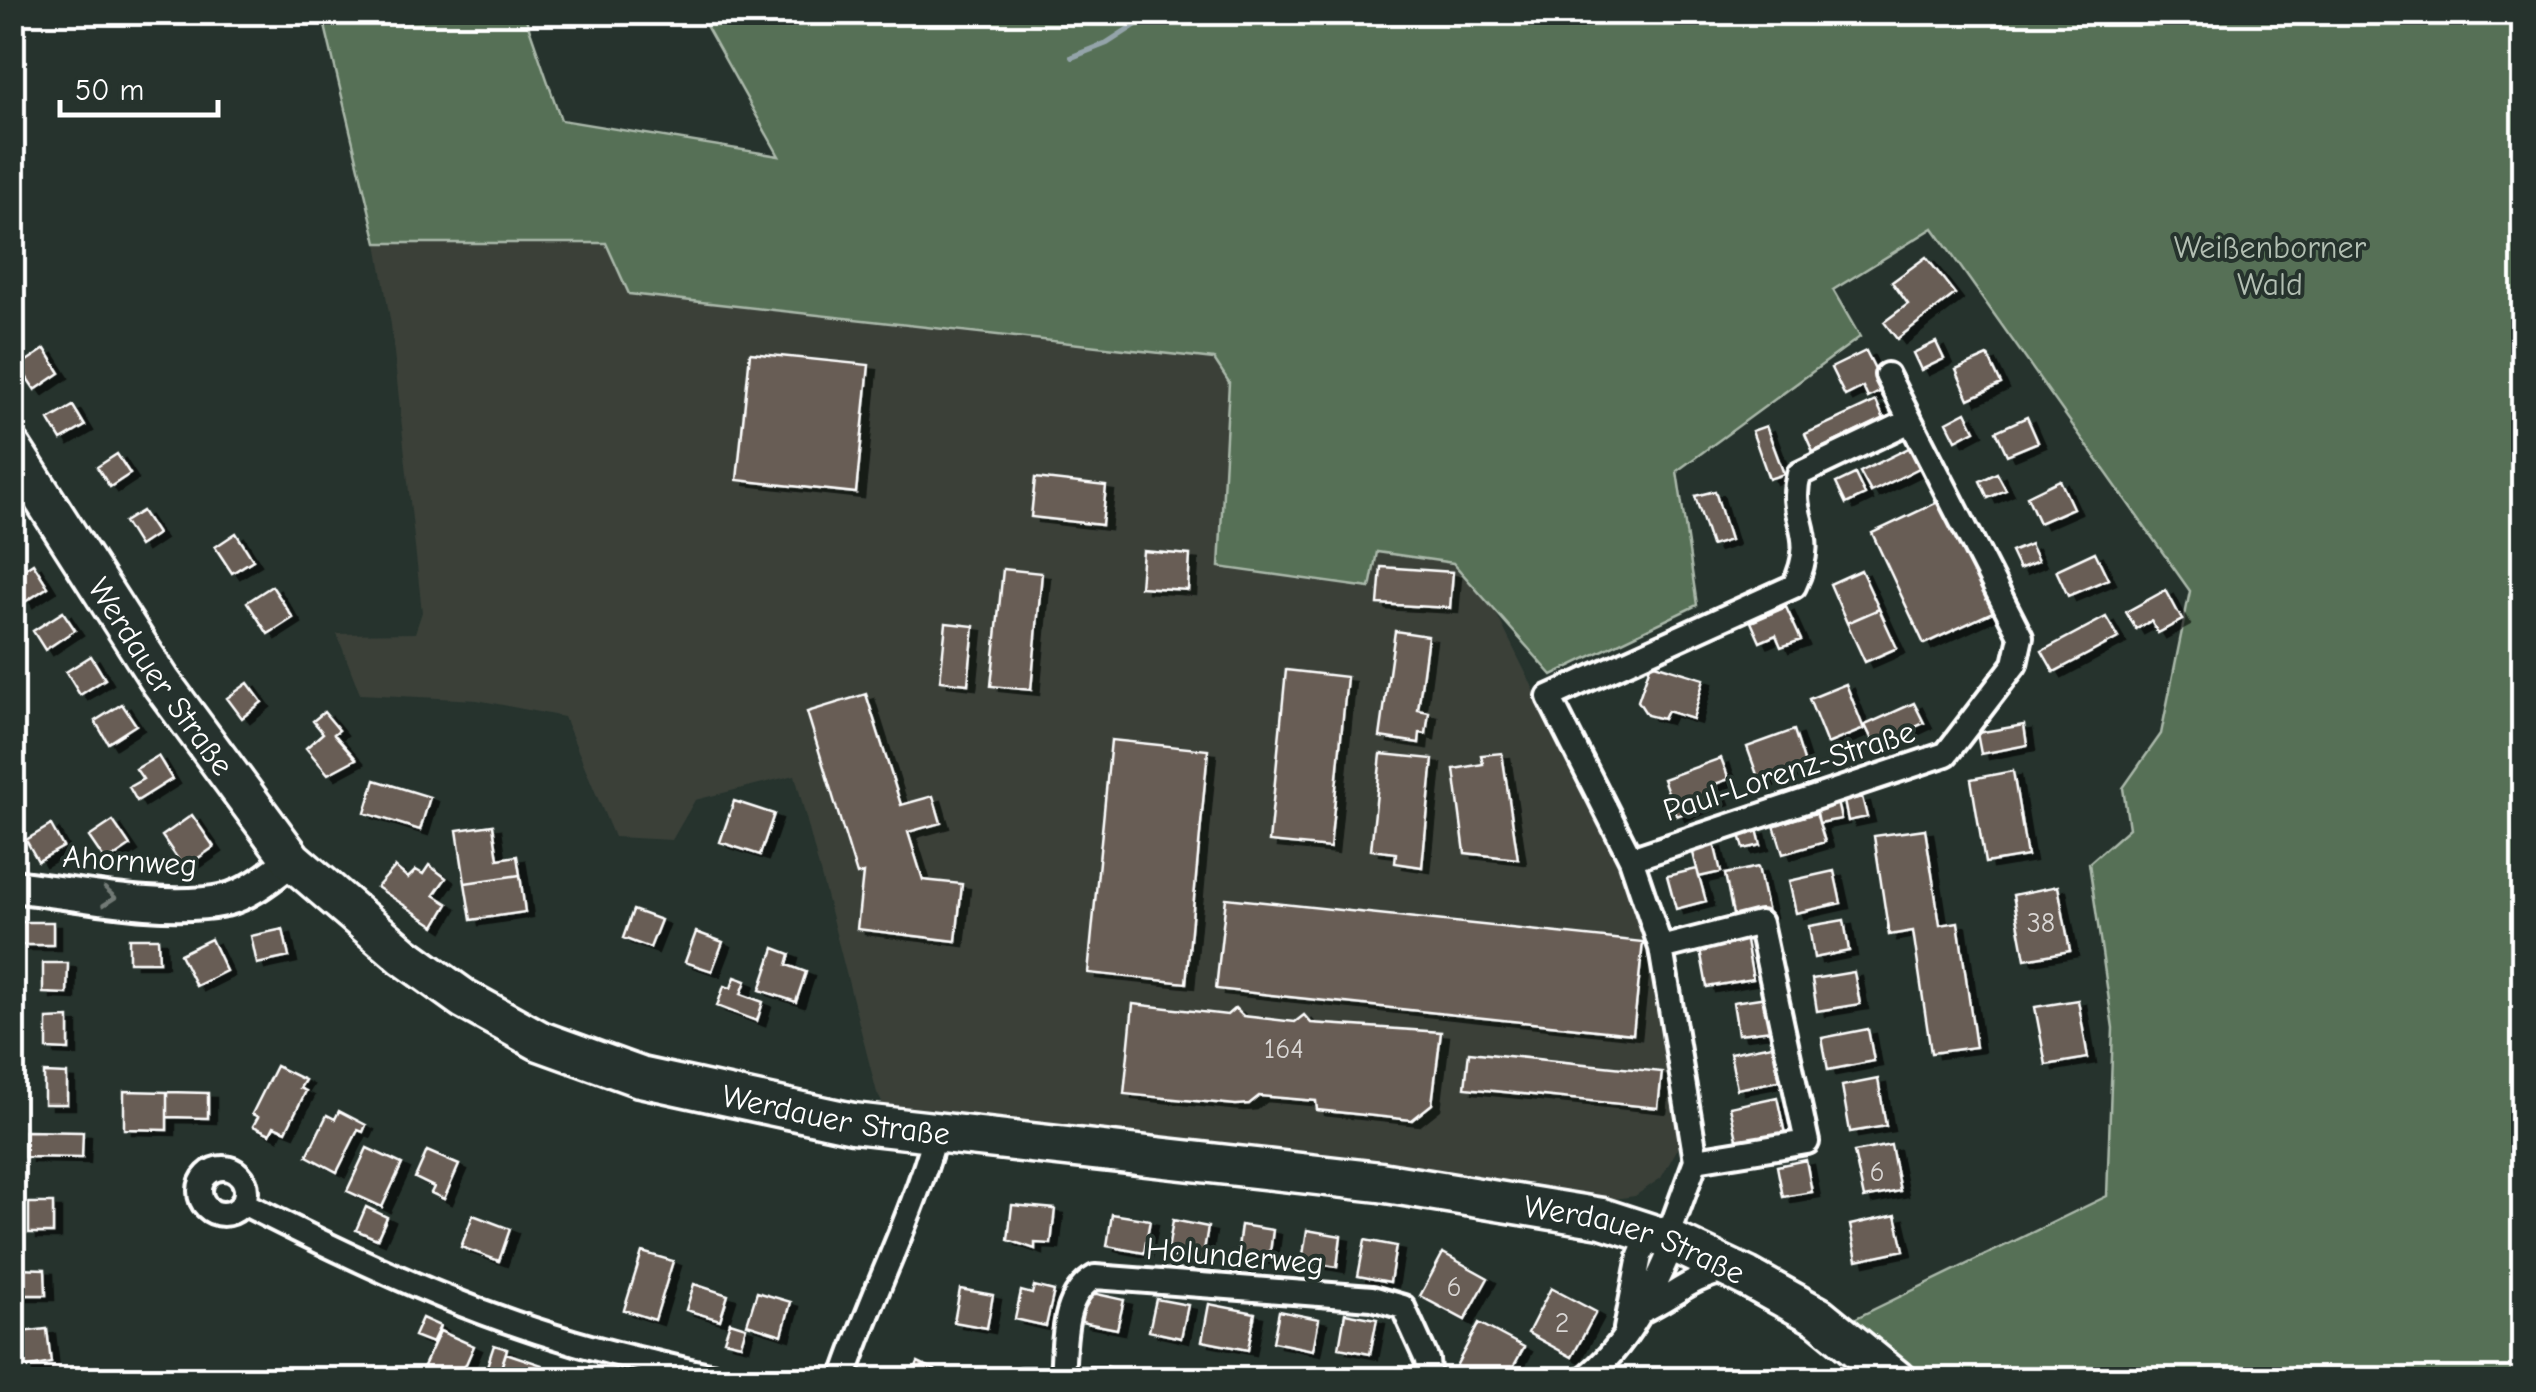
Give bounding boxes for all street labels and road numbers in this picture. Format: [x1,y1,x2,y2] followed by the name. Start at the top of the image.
[81,571,242,782] street label: Werdauer Straße
[1658,713,1920,829] street label: Paul-Lorenz-Straße
[62,838,198,884] street label: Ahornweg
[719,1077,952,1152] street label: Werdauer Straße
[1521,1187,1751,1292] street label: Werdauer Straße
[1145,1230,1325,1282] street label: Holunderweg

